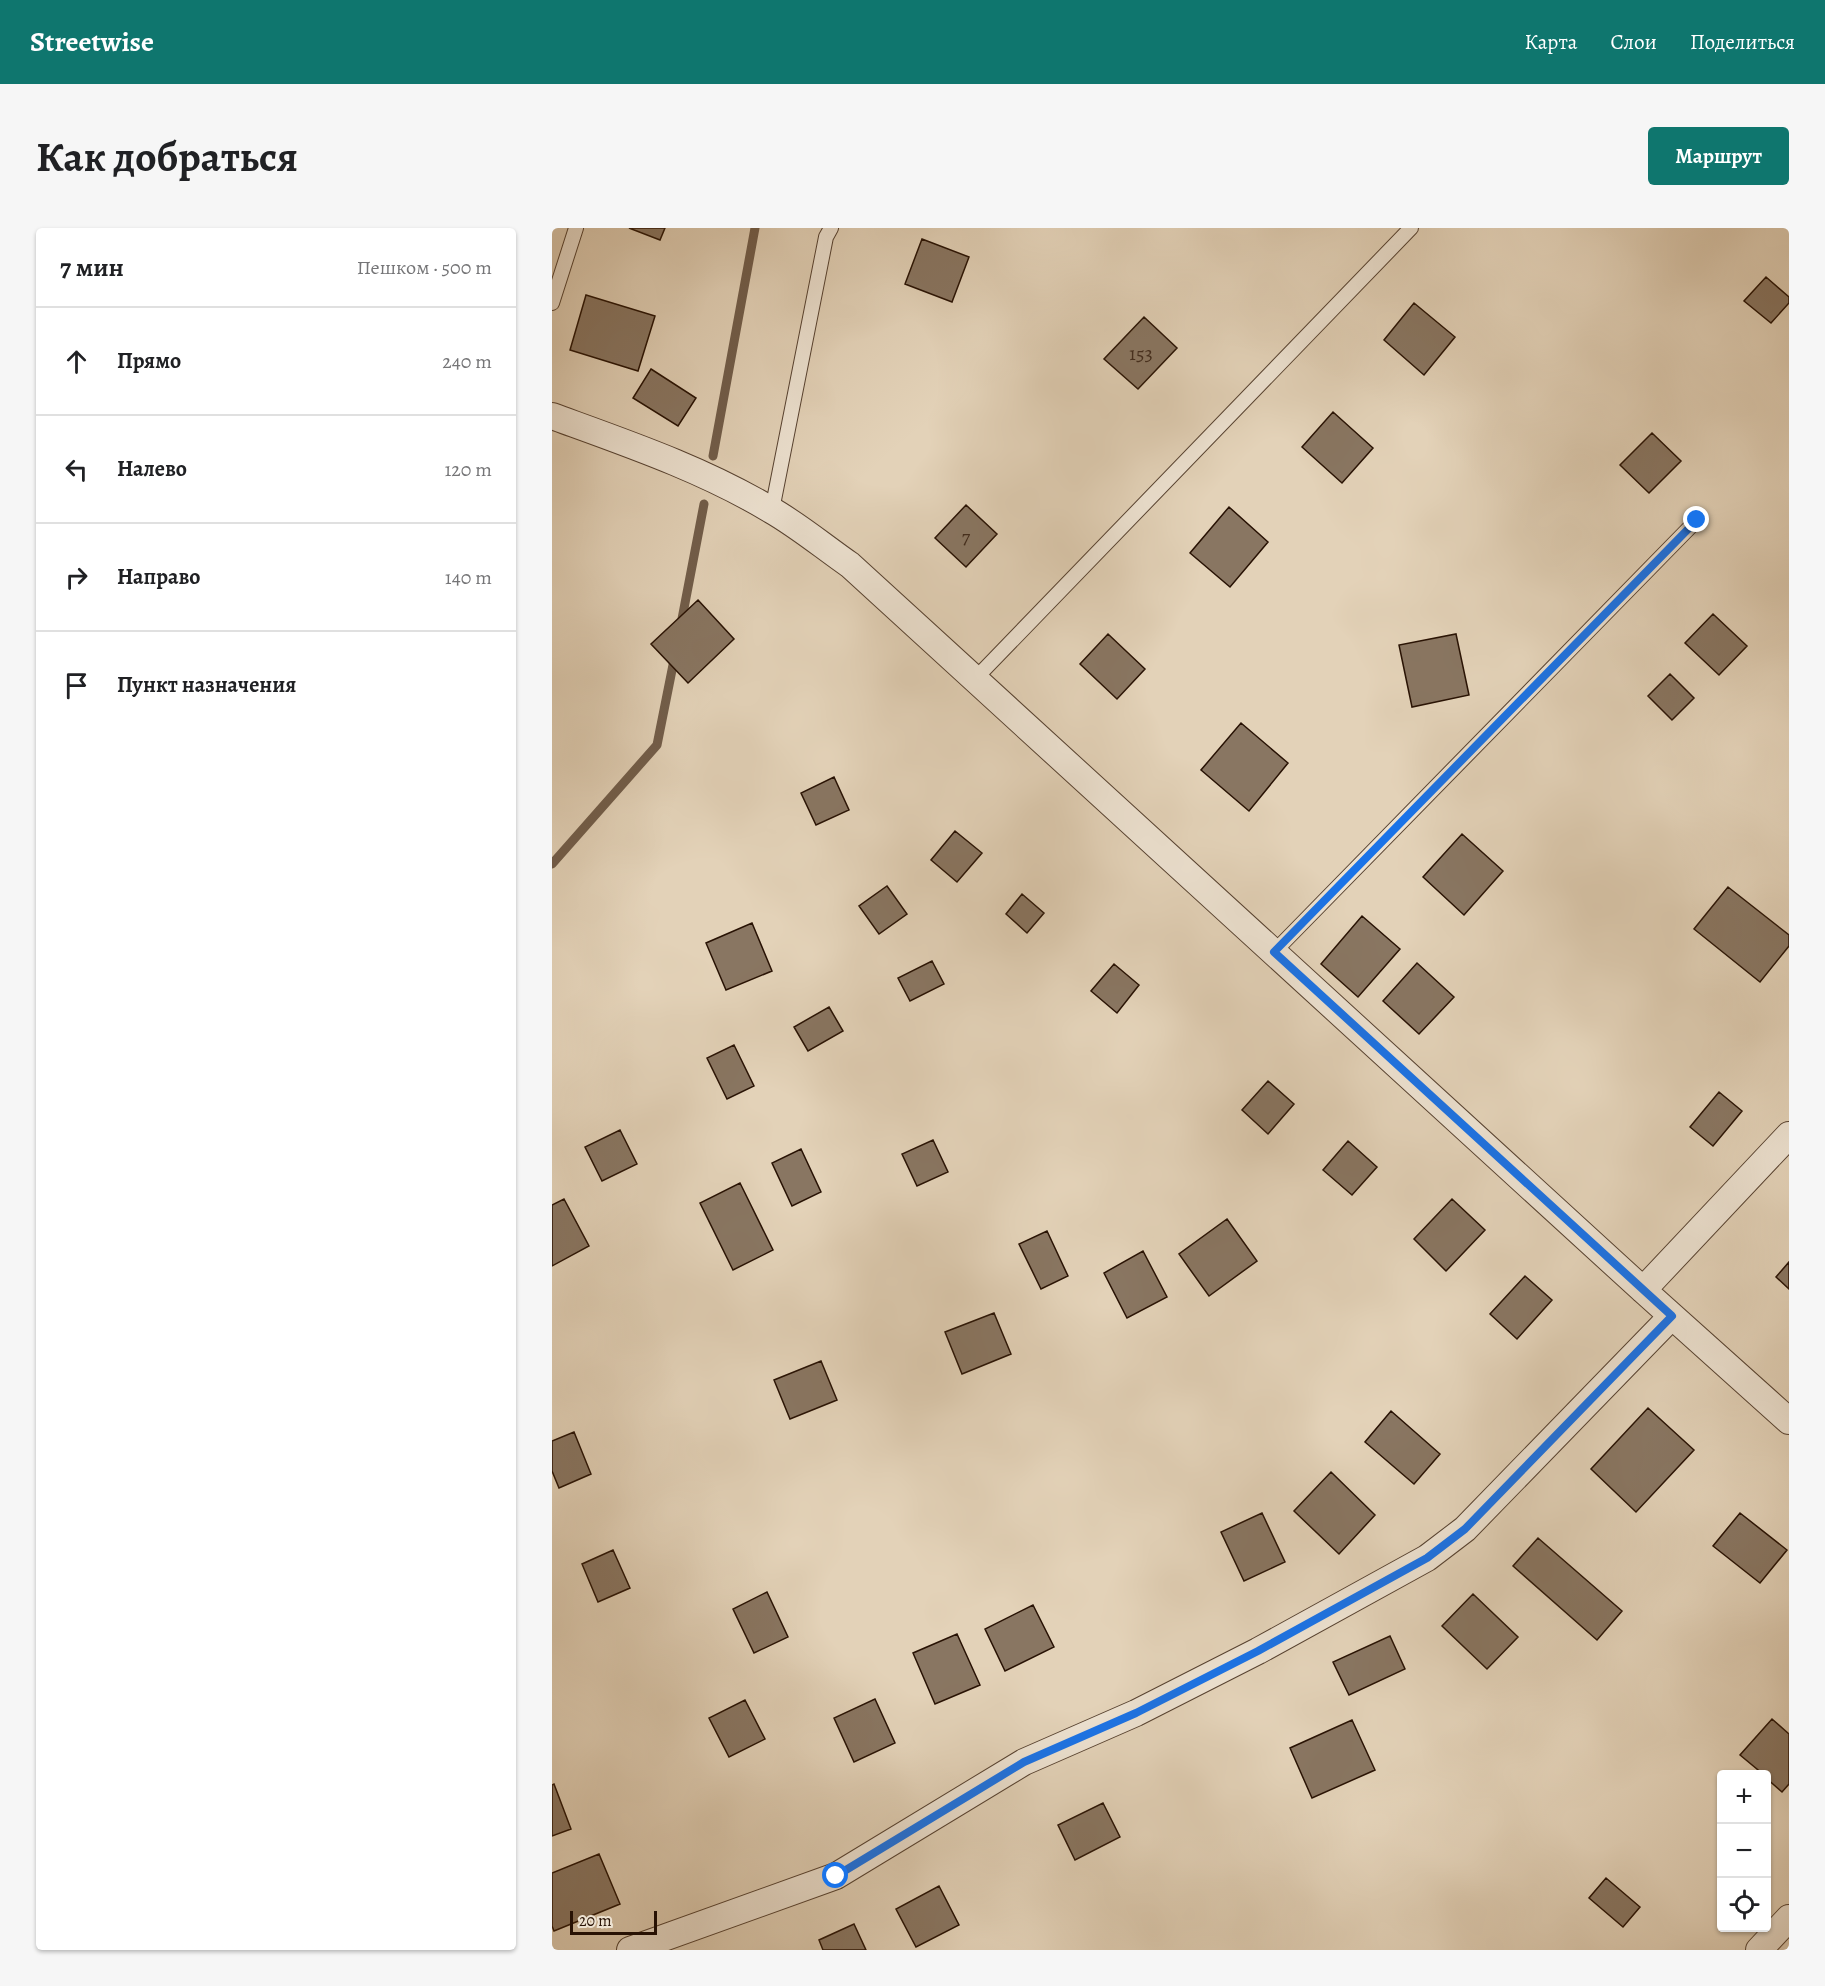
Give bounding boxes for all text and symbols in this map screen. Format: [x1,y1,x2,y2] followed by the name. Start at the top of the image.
[30,23,154,61] text: Streetwise
[1524,28,1577,56] text: Карта
[1610,28,1657,56] text: Слои
[1690,28,1795,56] text: Поделиться
[1648,127,1789,185] button: Маршрут
[36,128,298,185] text: Как добраться
[60,250,124,285] text: 7 мин
[357,254,492,281] text: Пешком · 500 m
[1129,340,1153,367] house number: 153
[60,345,93,378] icon: ahead
[117,346,181,376] text: Прямо
[442,348,492,375] text: 240 m
[60,453,93,486] icon: left
[117,454,187,484] text: Налево
[444,456,492,483] text: 120 m
[1683,506,1709,532] route end
[962,523,971,550] house number: 7
[60,561,93,594] icon: right
[117,562,200,592] text: Направо
[445,564,492,591] text: 140 m
[60,669,93,702] icon: arrive
[117,670,296,700] text: Пункт назначения
[1717,1770,1771,1932] map controls
[1717,1770,1771,1824] button: +
[1717,1824,1771,1878] button: −
[822,1862,848,1888] route start
[1717,1878,1771,1932] button: locate
[570,1908,657,1936] scale bar
[579,1910,612,1932] text: 20 m

